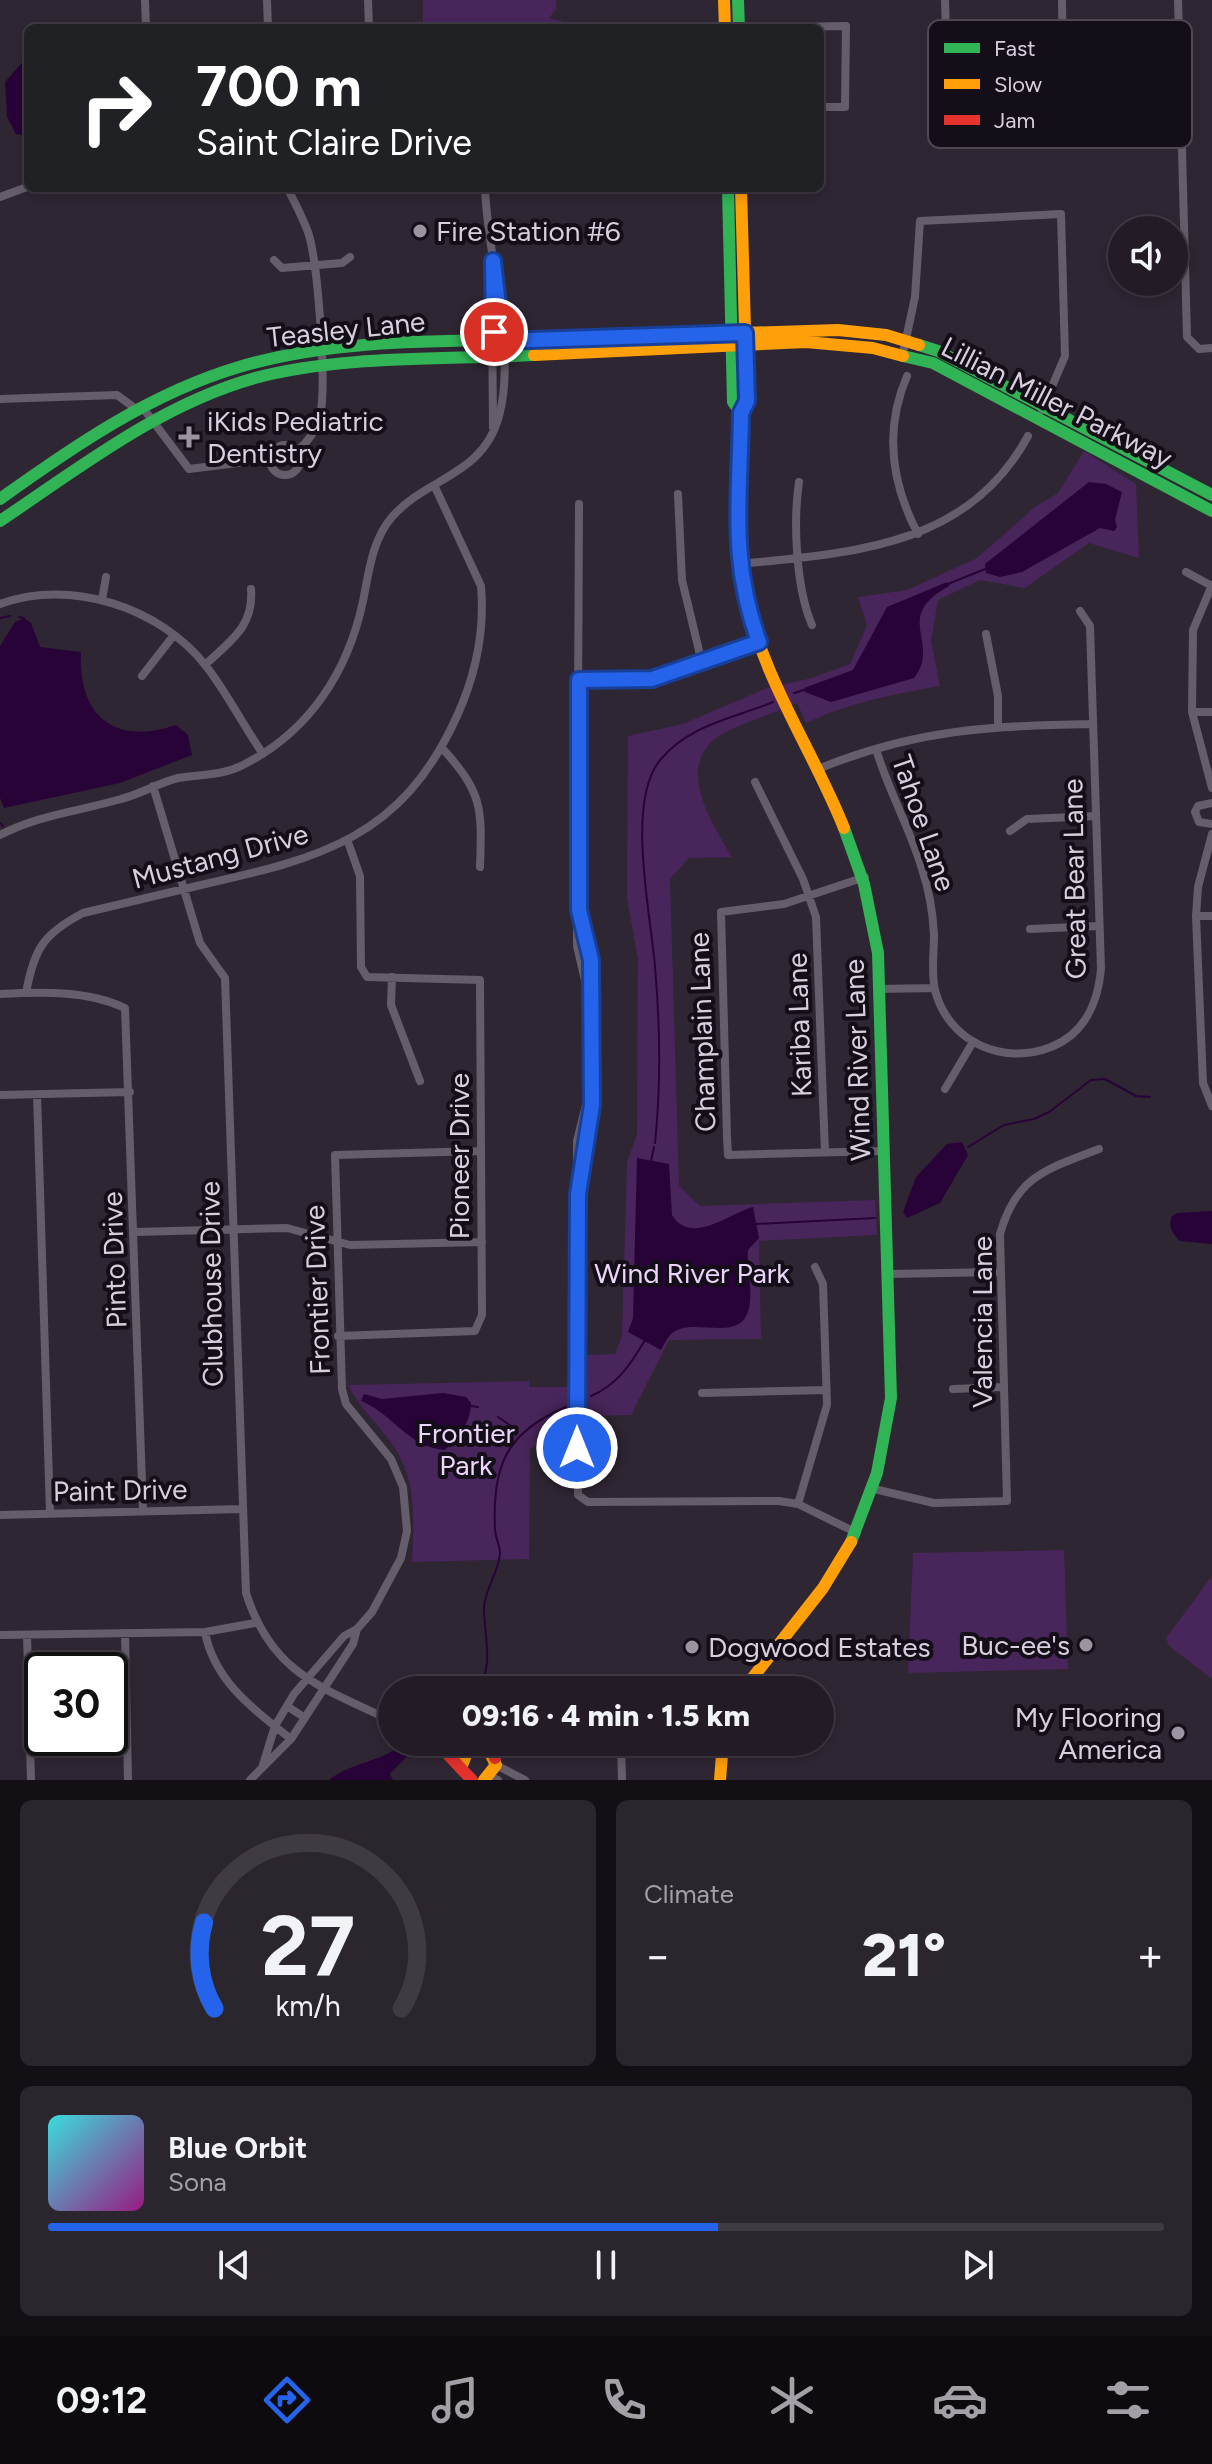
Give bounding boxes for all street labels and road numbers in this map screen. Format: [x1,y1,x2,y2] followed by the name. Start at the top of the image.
[265,304,427,354] street label: Teasley Lane
[936,329,1178,475] street label: Lillian Miller Parkway
[885,750,963,896] street label: Tahoe Lane
[1055,778,1093,980] street label: Great Bear Lane
[128,816,312,896] street label: Mustang Drive
[682,932,722,1132] street label: Champlain Lane
[779,952,819,1098] street label: Kariba Lane
[836,958,878,1162] street label: Wind River Lane
[442,1073,476,1239] street label: Pioneer Drive
[192,1181,230,1387] street label: Clubhouse Drive
[95,1191,133,1329] street label: Pinto Drive
[297,1205,337,1375] street label: Frontier Drive
[965,1236,999,1408] street label: Valencia Lane
[52,1472,188,1508] street label: Paint Drive

